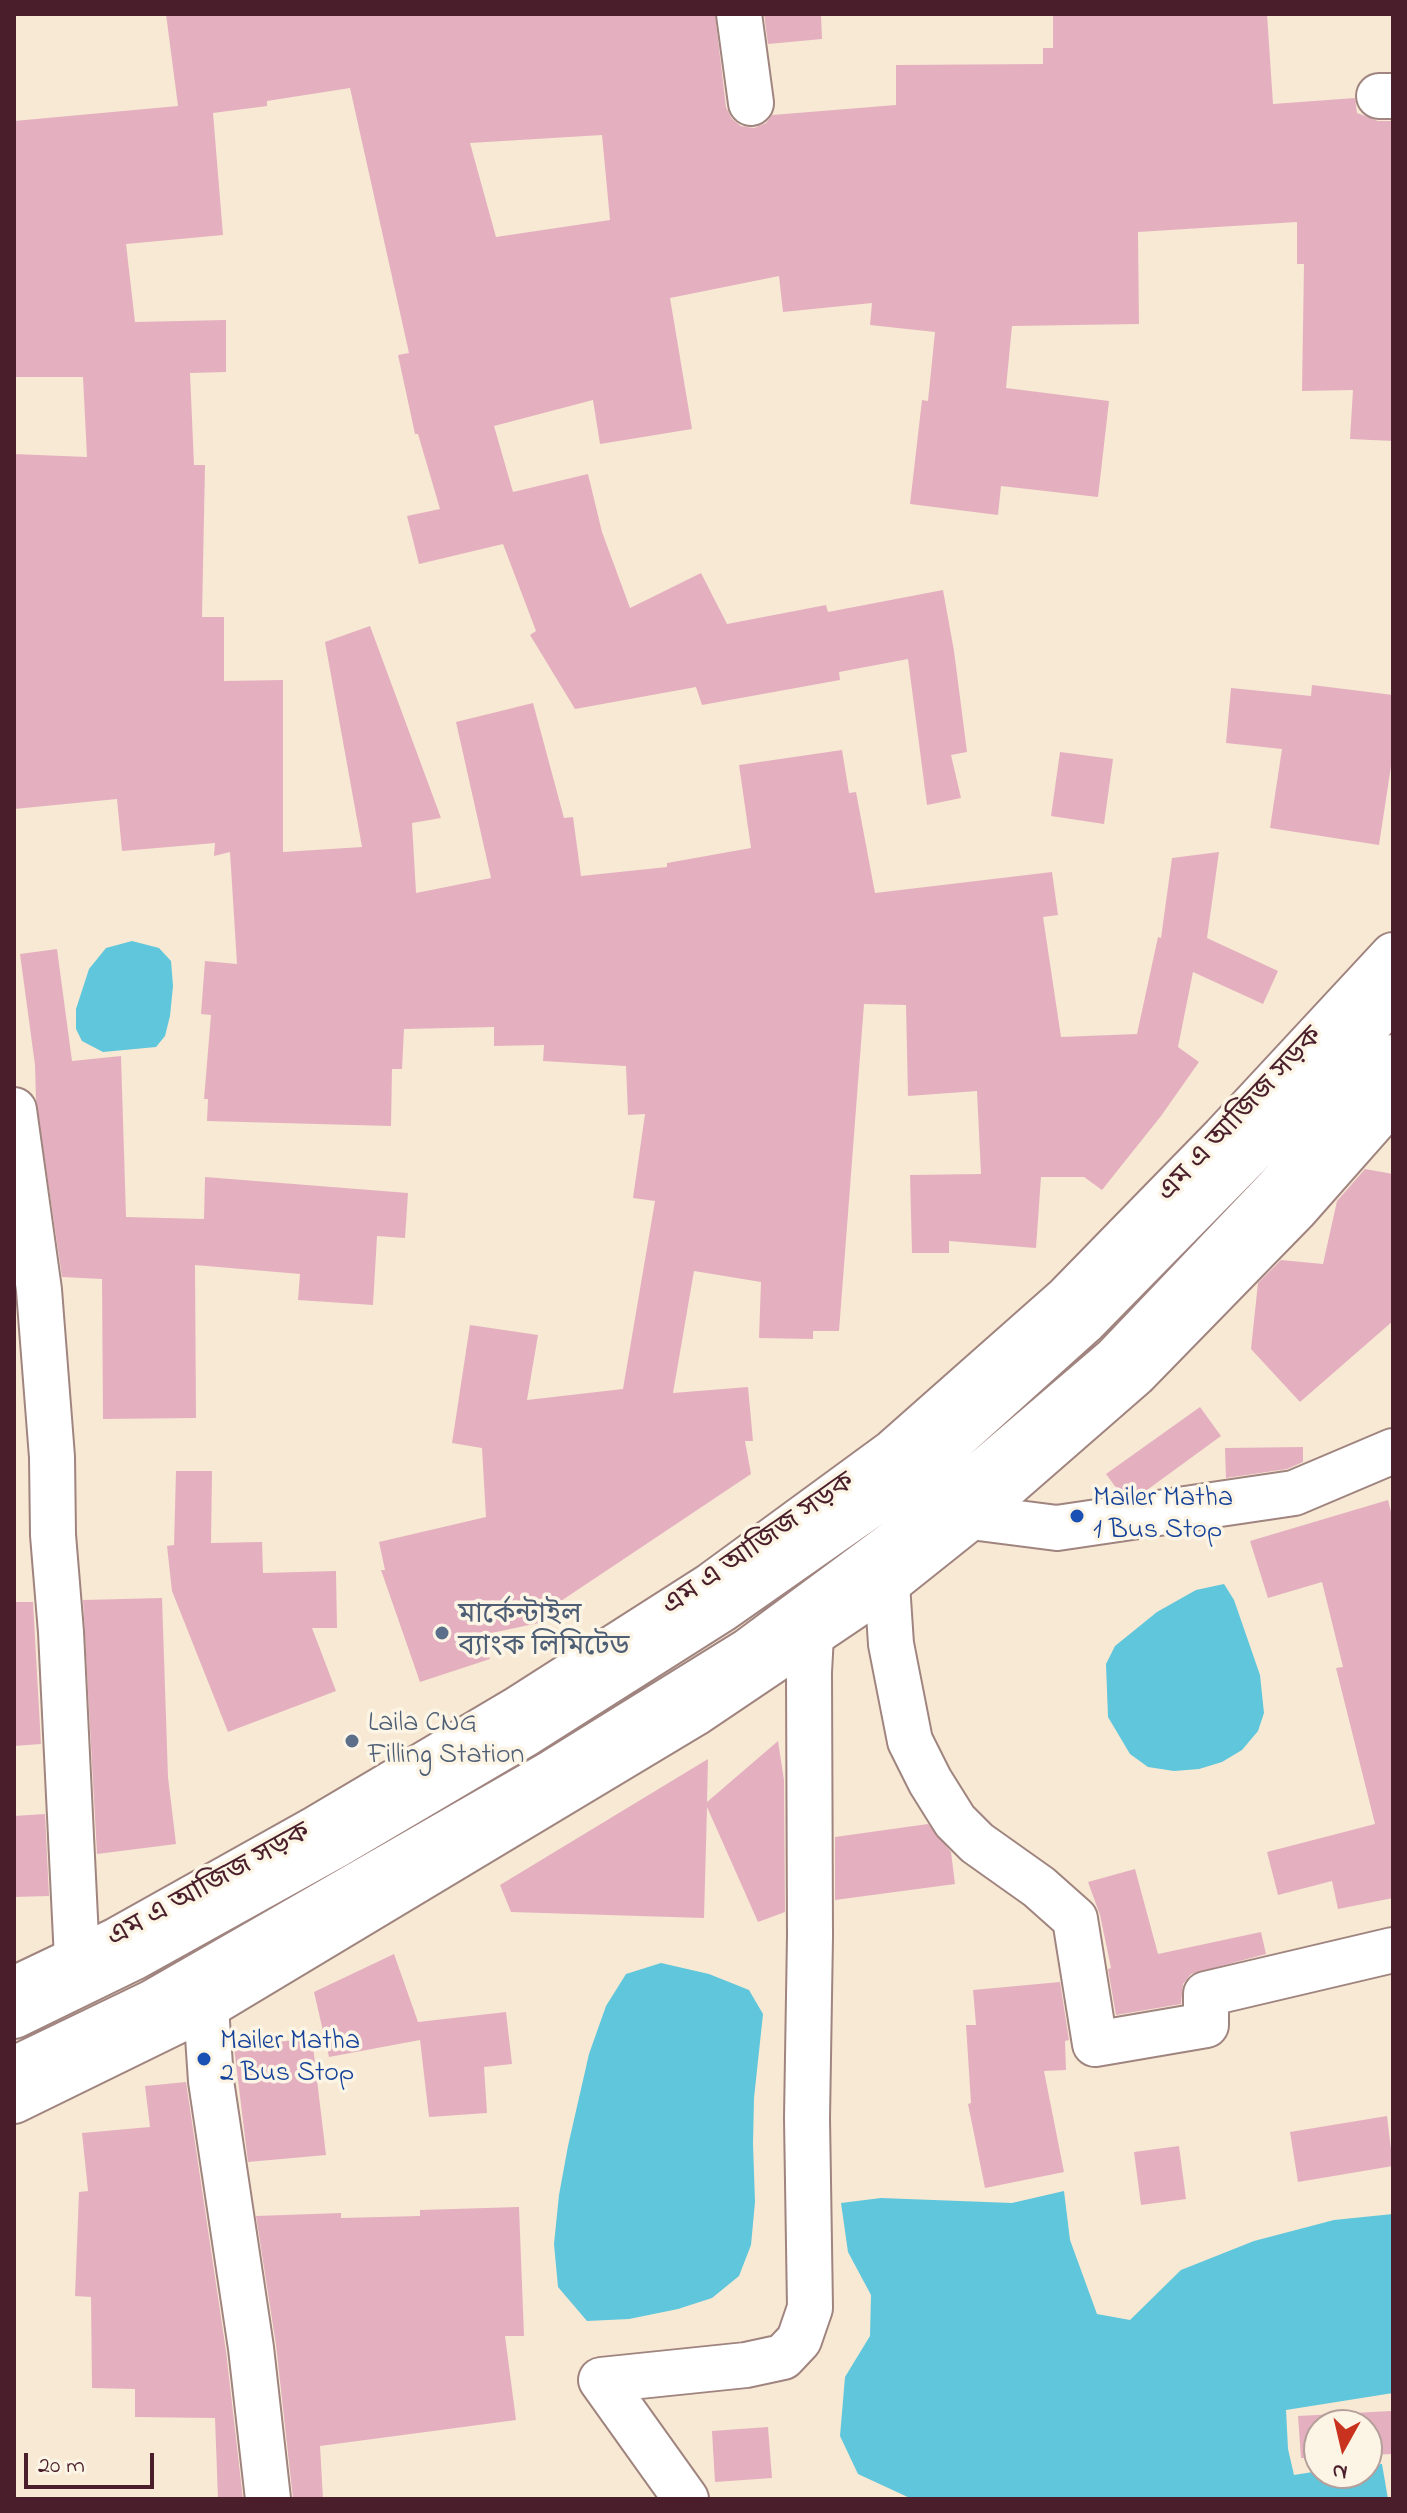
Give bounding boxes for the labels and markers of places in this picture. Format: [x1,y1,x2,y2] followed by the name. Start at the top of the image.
[1093,1483,1233,1549] place label: Mailer Matha 1 Bus Stop
[1068,1507,1086,1525] marker: Mailer Matha 1 Bus Stop
[458,1600,629,1666] place label: মার্কেন্টাইল ব্যাংক লিমিটেড
[433,1624,451,1642] marker: মার্কেন্টাইল ব্যাংক লিমিটেড
[368,1708,524,1774] place label: Laila CNG Filling Station
[343,1732,361,1750] marker: Laila CNG Filling Station
[220,2026,360,2092] place label: Mailer Matha 2 Bus Stop
[195,2050,213,2068] marker: Mailer Matha 2 Bus Stop

